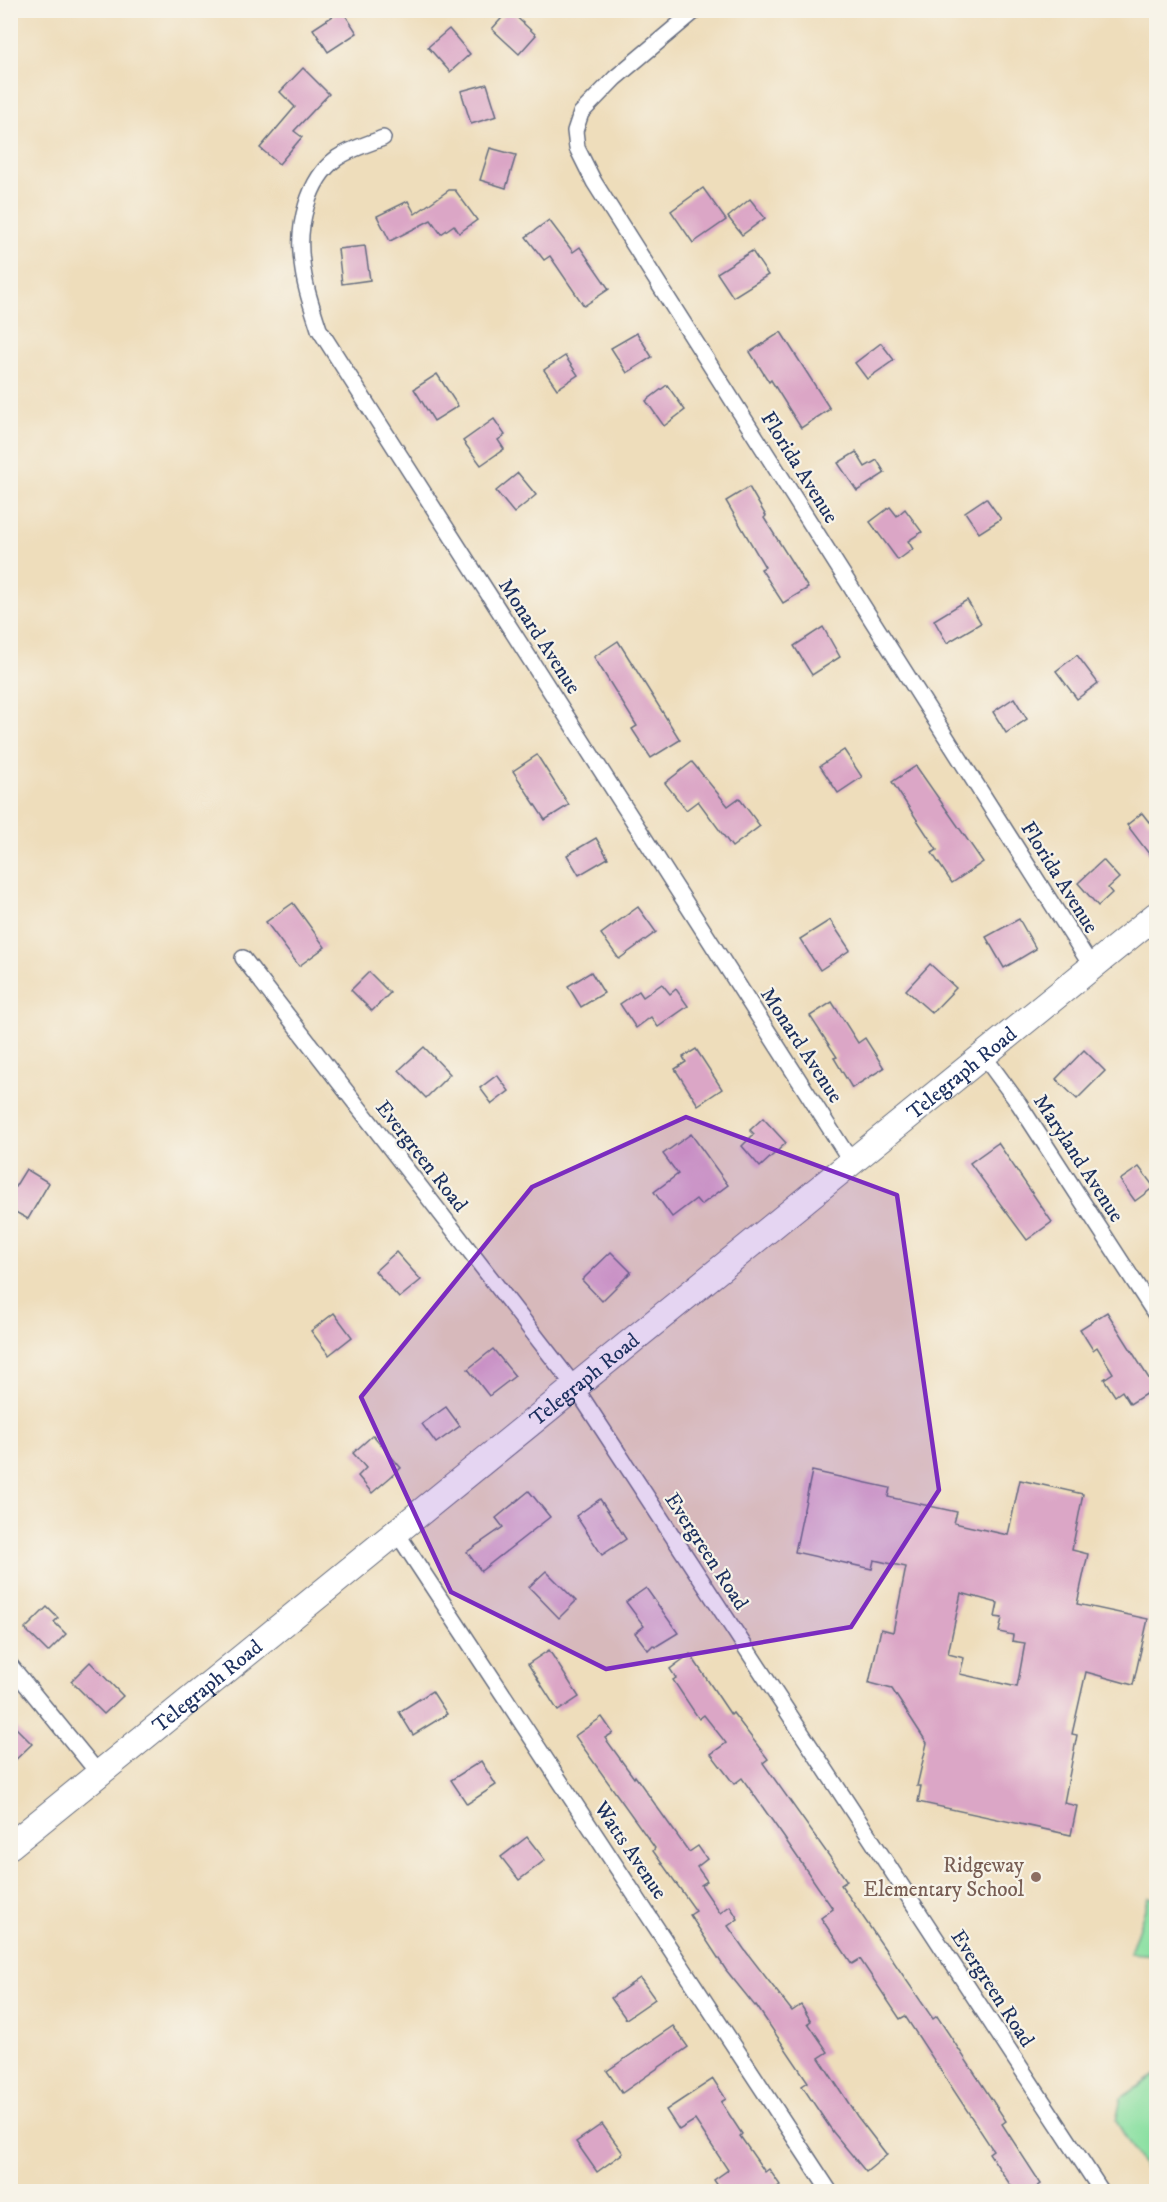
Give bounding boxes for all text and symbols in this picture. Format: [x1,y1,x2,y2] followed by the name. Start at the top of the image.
[754,407,844,528] street label: Florida Avenue
[492,574,586,699] street label: Monard Avenue
[1014,817,1104,938] street label: Florida Avenue
[754,983,848,1108] street label: Monard Avenue
[902,1021,1023,1126] street label: Telegraph Road
[1027,1090,1129,1228] street label: Maryland Avenue
[370,1096,473,1218] street label: Evergreen Road
[525,1328,646,1432] street label: Telegraph Road
[659,1488,754,1615] street label: Evergreen Road
[148,1634,268,1739] street label: Telegraph Road
[587,1796,673,1905] street label: Watts Avenue
[863,1853,1025,1903] place label: Ridgeway Elementary School
[1029,1870,1043,1884] marker: Ridgeway Elementary School
[945,1925,1040,2052] street label: Evergreen Road

